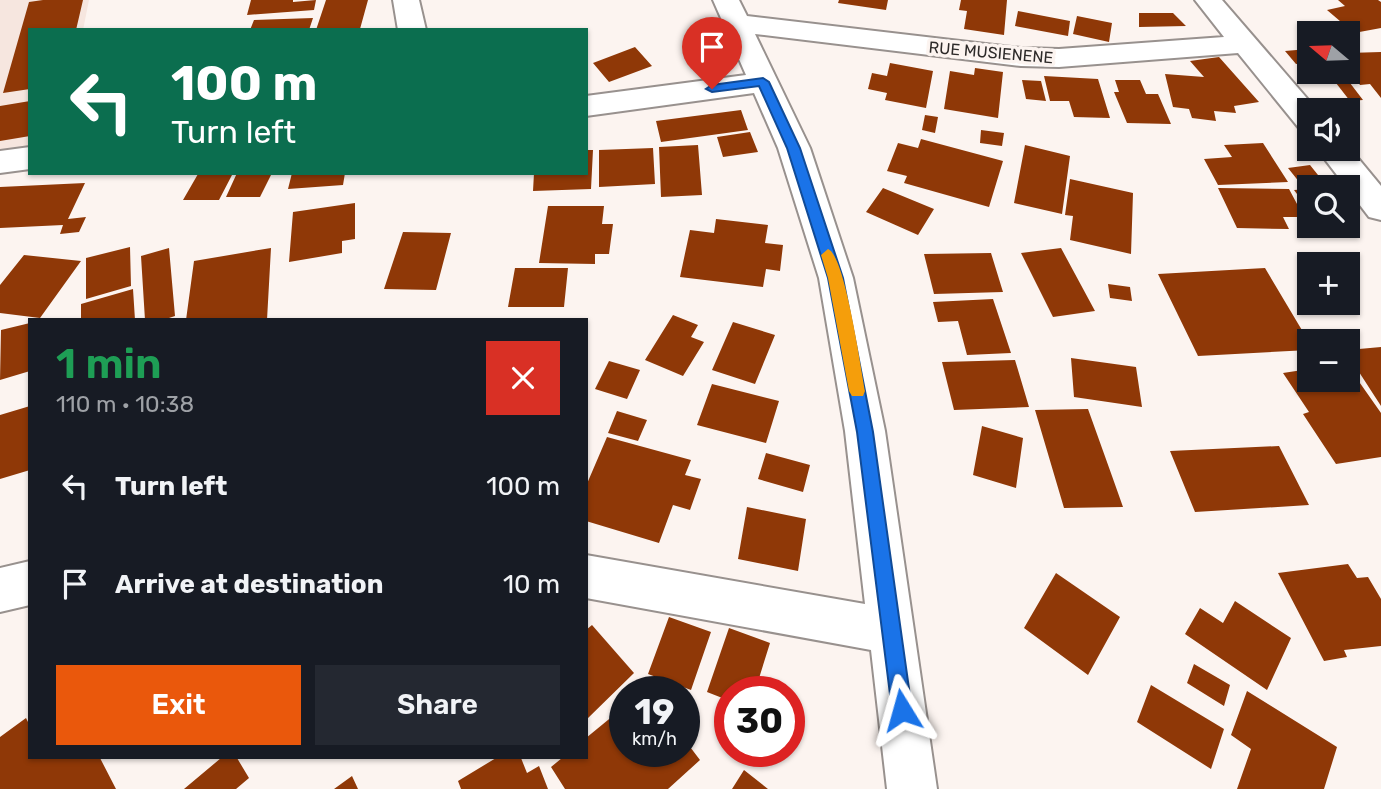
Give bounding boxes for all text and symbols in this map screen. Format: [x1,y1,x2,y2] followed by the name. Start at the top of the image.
[682,17,742,89] pin
[1297,21,1360,84] north arrow
[1297,21,1360,392] map controls
[693,28,731,66] icon: arrive
[928,38,1054,67] street label: RUE MUSIENENE
[171,54,317,112] text: 100 m
[56,56,147,147] icon: left
[1297,98,1360,161] button: sound
[171,113,296,151] text: Turn left
[1297,175,1360,238] button: search
[1297,252,1360,315] button: +
[1297,329,1360,392] button: −
[56,339,162,389] text: 1 min
[486,341,560,415] button: close
[56,390,194,418] text: 110 m · 10:38
[56,467,94,505] icon: left
[115,471,227,502] text: Turn left
[486,471,560,502] text: 100 m
[56,565,94,603] icon: arrive
[115,569,383,600] text: Arrive at destination
[503,569,560,600] text: 10 m
[56,665,301,745] button: Exit
[315,665,560,745] button: Share
[865,673,939,747] position arrow
[714,676,805,767] speed limit sign: 30
[635,691,674,733] text: 19
[632,728,677,750] text: km/h

